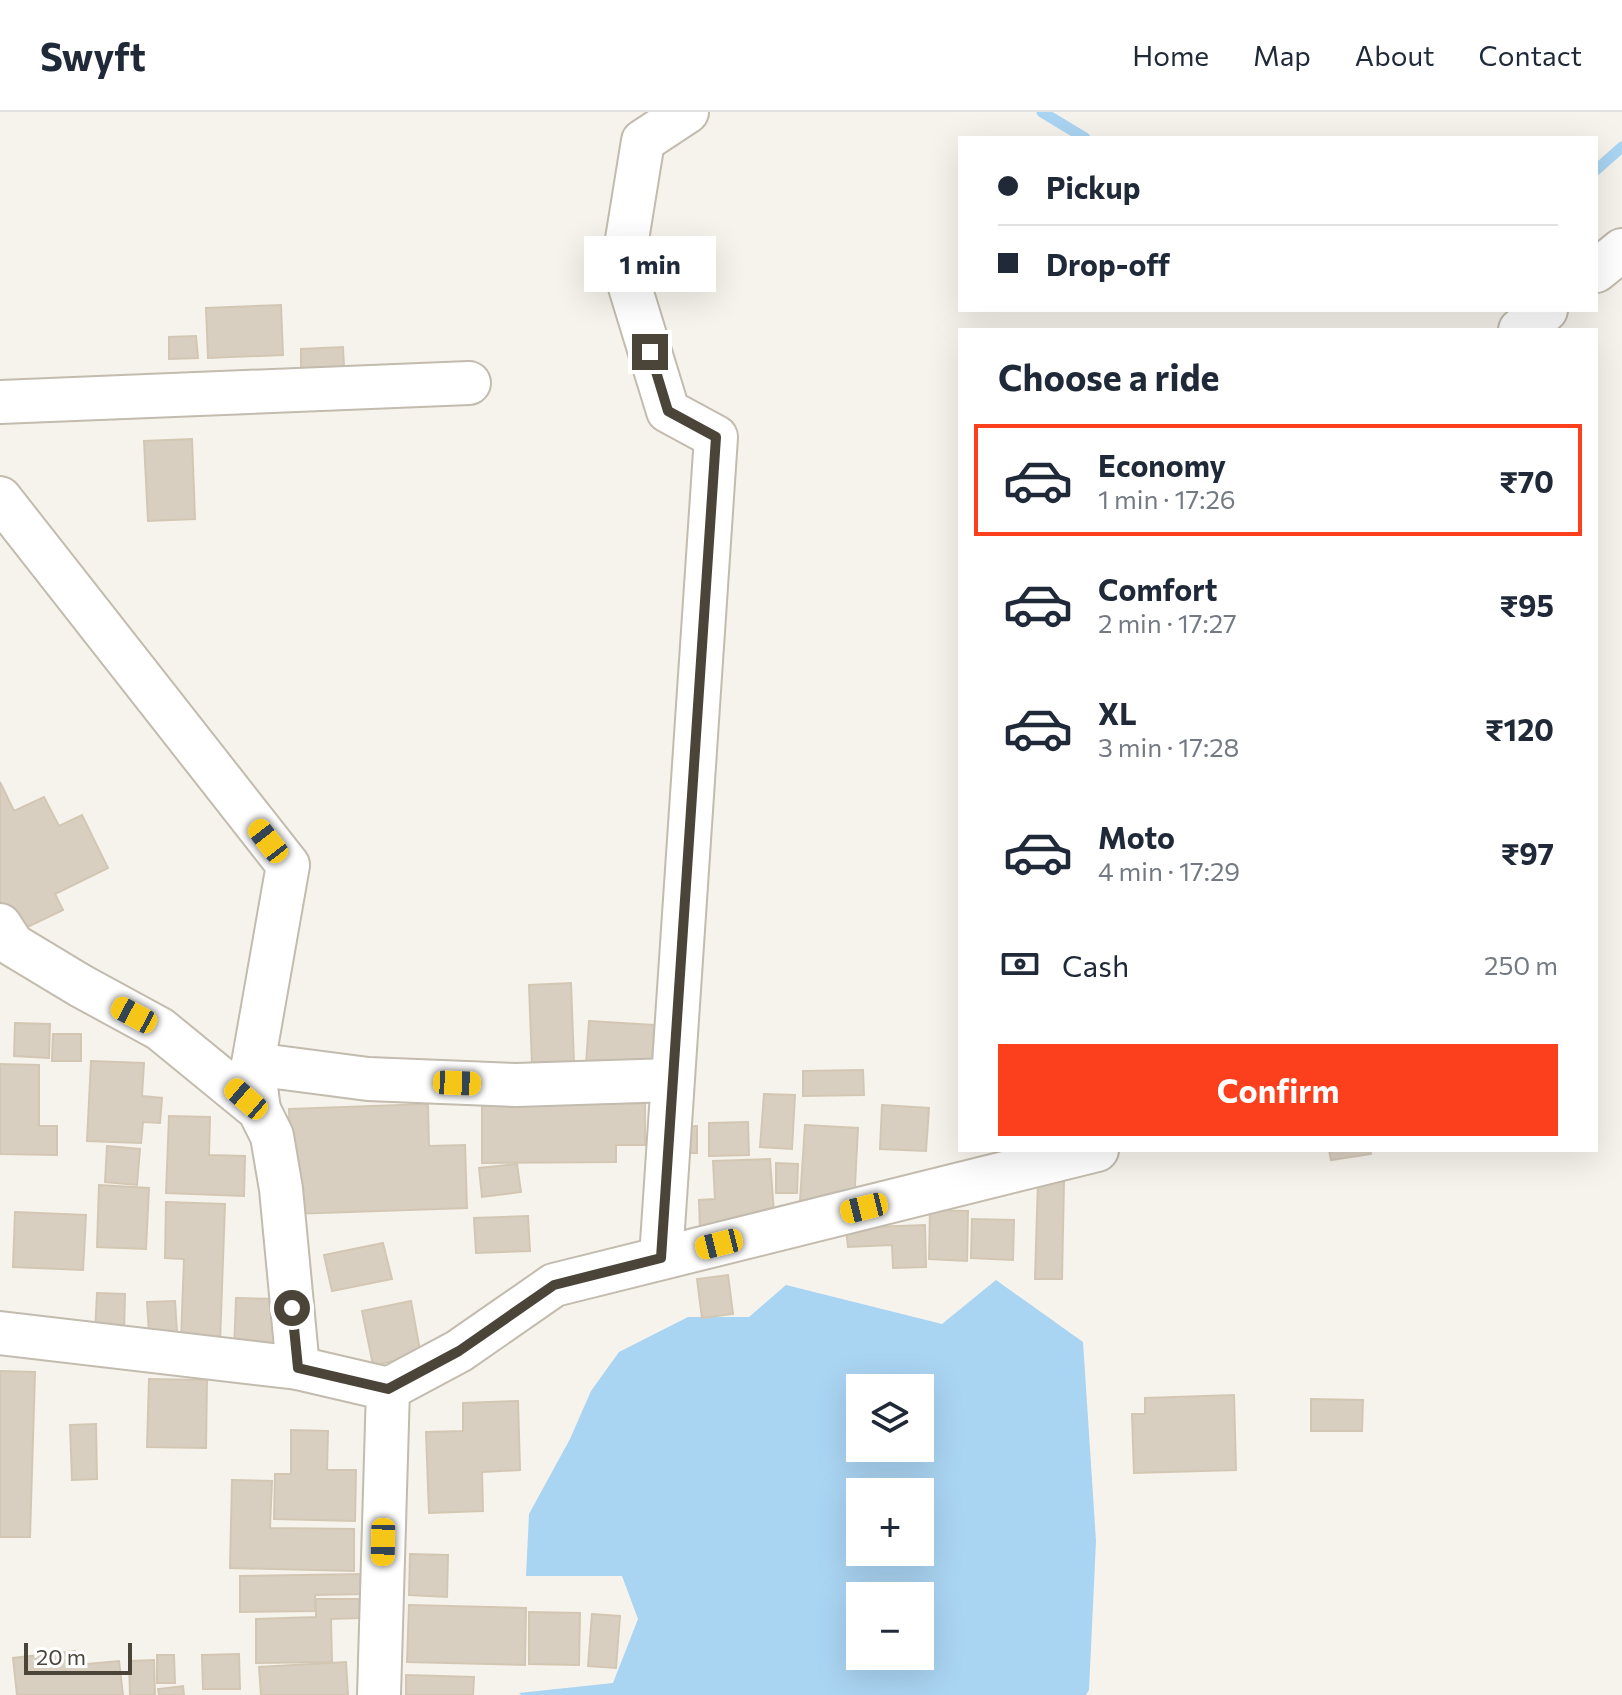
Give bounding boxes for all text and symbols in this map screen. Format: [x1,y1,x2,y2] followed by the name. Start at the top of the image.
[40,32,146,79] text: Swyft
[1132,38,1209,72] text: Home
[1253,38,1311,72] text: Map
[1355,38,1435,72] text: About
[1479,38,1582,72] text: Contact
[1046,168,1140,205] text: Pickup
[584,236,716,292] callout: 1 min
[1046,245,1170,282] text: Drop-off
[619,248,681,279] text: 1 min
[632,334,668,370] route end
[998,354,1219,398] text: Choose a ride
[1002,444,1074,516] icon: car
[1098,446,1226,483] text: Economy
[1499,462,1554,499] text: ₹70
[1098,483,1236,514] text: 1 min · 17:26
[1002,568,1074,640] icon: car
[1098,570,1217,607] text: Comfort
[1499,586,1554,623] text: ₹95
[1098,607,1237,638] text: 2 min · 17:27
[1002,692,1074,764] icon: car
[1098,694,1137,731] text: XL
[1485,710,1554,747] text: ₹120
[1098,731,1239,762] text: 3 min · 17:28
[244,815,292,867] car
[1002,816,1074,888] icon: car
[1098,818,1175,855] text: Moto
[1501,834,1554,871] text: ₹97
[1098,855,1240,886] text: 4 min · 17:29
[998,942,1042,986] icon: cash
[1062,946,1129,983] text: Cash
[1484,949,1558,980] text: 250 m
[107,993,161,1037] car
[998,1044,1558,1136] button: Confirm
[433,1070,481,1096] car
[220,1074,272,1124] car
[838,1191,890,1225] car
[693,1227,745,1261] car
[274,1290,310,1326] route start
[846,1374,934,1670] map controls
[846,1374,934,1462] button: layers
[846,1478,934,1566] button: +
[371,1518,395,1566] car
[846,1582,934,1670] button: −
[24,1639,132,1675] scale bar
[36,1643,86,1670] text: 20 m

